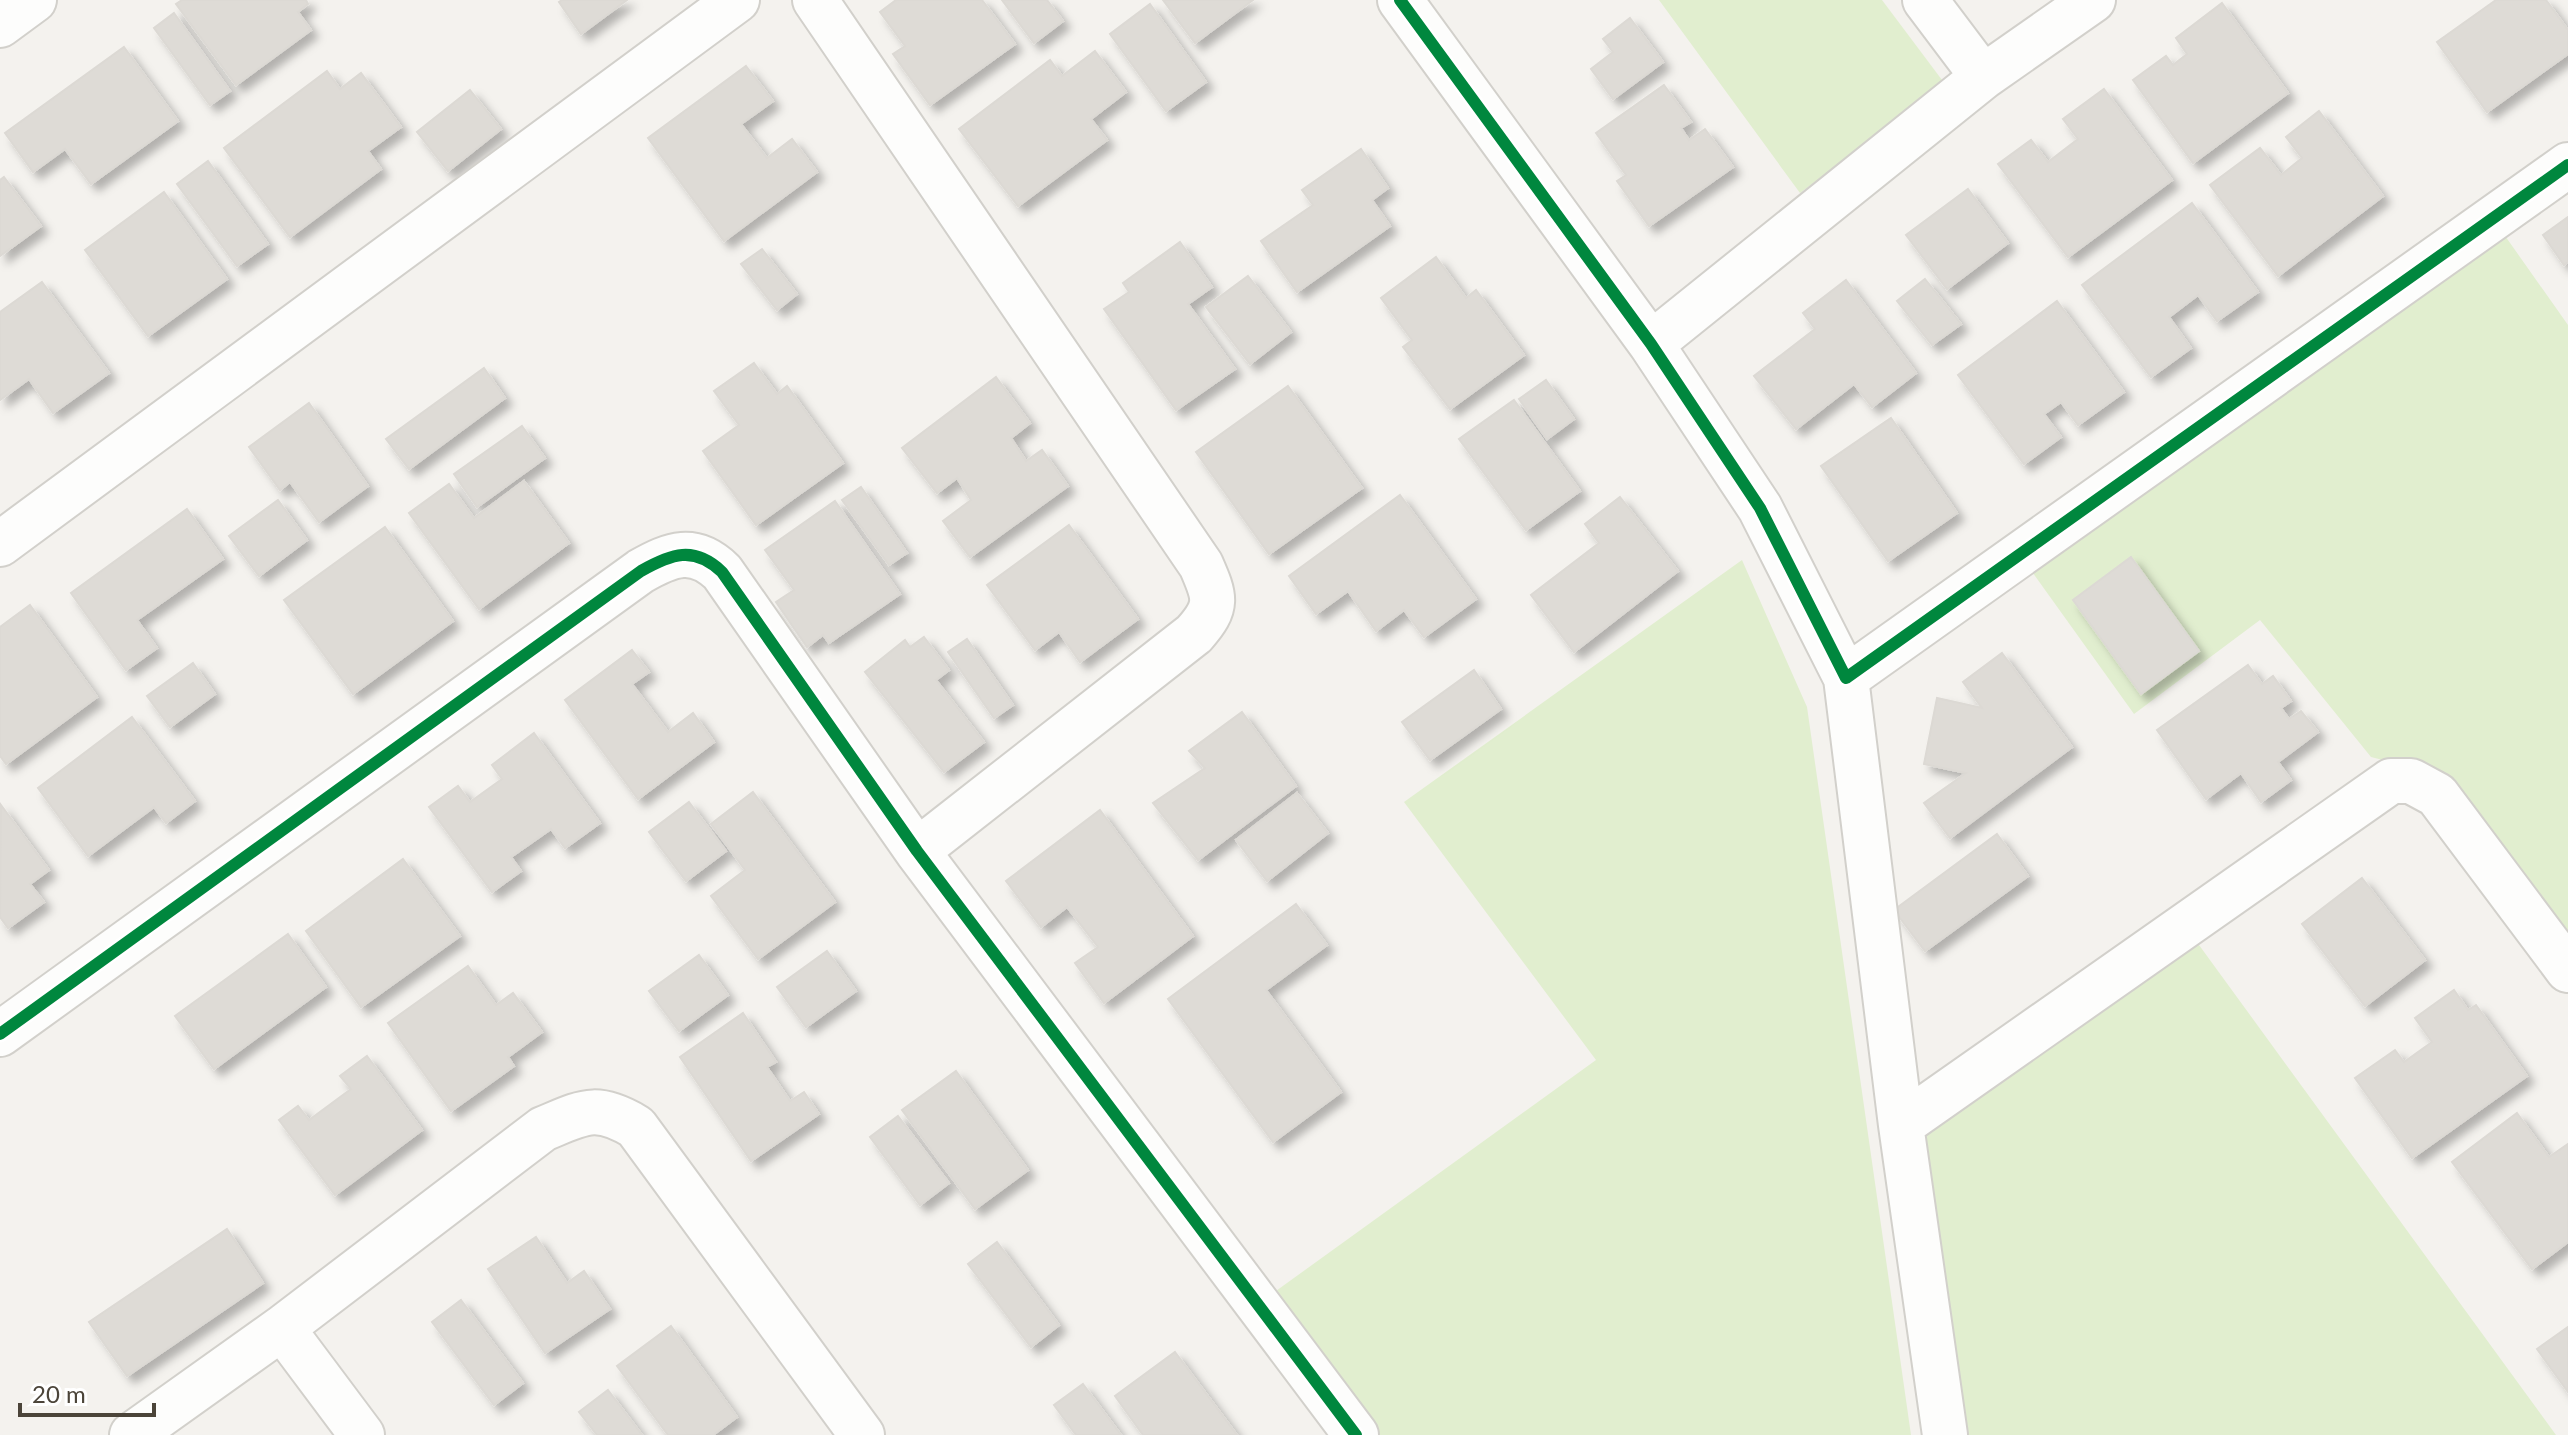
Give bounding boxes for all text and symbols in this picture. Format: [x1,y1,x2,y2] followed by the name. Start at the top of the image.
[20,1367,154,1417] scale bar
[32,1379,86,1408] text: 20 m

